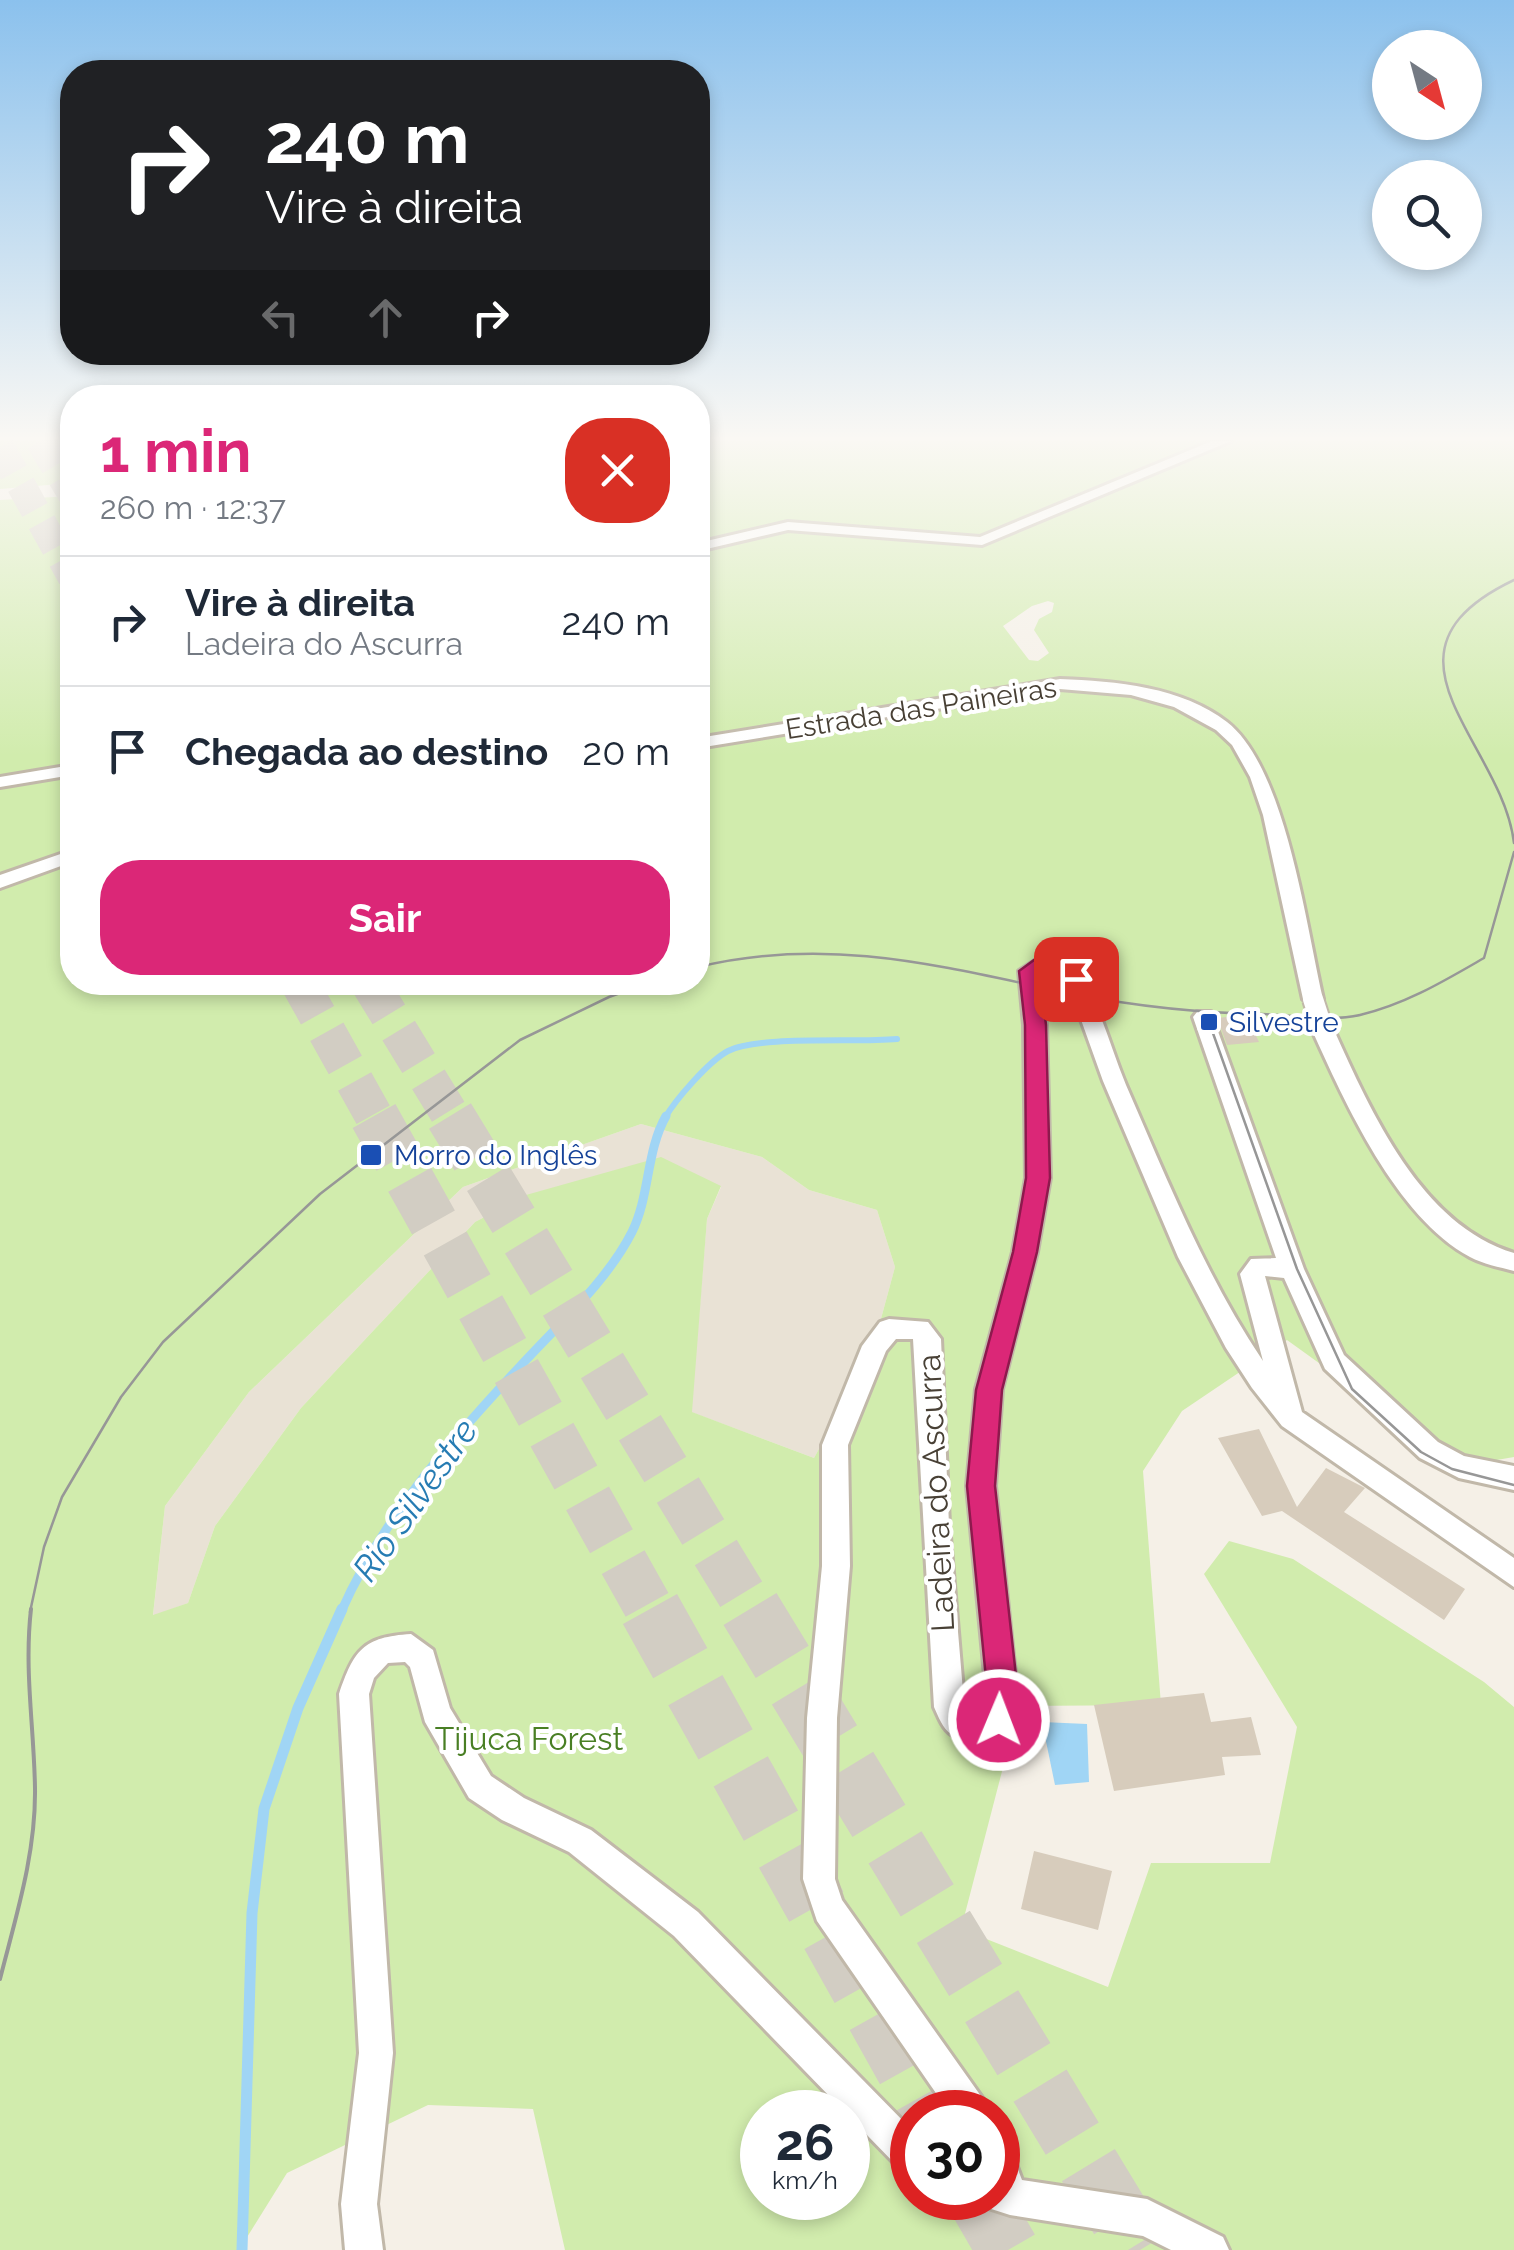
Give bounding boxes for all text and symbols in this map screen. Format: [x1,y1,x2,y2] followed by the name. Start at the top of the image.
[1372,30,1482,140] north arrow
[1372,30,1482,270] map controls
[265,97,469,179] text: 240 m
[100,100,230,230] icon: right
[1372,160,1482,270] button: search
[265,181,523,234] text: Vire à direita
[253,290,308,345] icon: left
[358,290,413,345] icon: ahead
[463,290,518,345] icon: right
[100,416,251,486] text: 1 min
[565,418,670,523] button: close
[100,489,286,526] text: 260 m · 12:37
[185,580,415,625] text: Vire à direita
[100,594,155,649] icon: right
[562,599,670,644] text: 240 m
[185,625,463,662] text: Ladeira do Ascurra
[783,671,1059,746] street label: Estrada das Paineiras
[100,724,155,779] icon: arrive
[185,729,548,774] text: Chegada ao destino
[582,729,670,774] text: 20 m
[100,860,670,975] button: Sair
[1034,937,1119,1022] pin
[1049,952,1104,1007] icon: arrive
[1229,1006,1339,1039] place label: Silvestre
[1198,1011,1220,1033] marker: Silvestre
[394,1139,597,1172] place label: Morro do Inglês
[358,1142,384,1168] marker: Morro do Inglês
[910,1353,961,1633] street label: Ladeira do Ascurra
[344,1411,485,1588] water label: Rio Silvestre
[947,1668,1051,1772] position arrow
[435,1720,623,1757] park label: Tijuca Forest
[890,2090,1020,2220] speed limit sign: 30
[776,2113,834,2172] text: 26
[772,2165,838,2195] text: km/h

